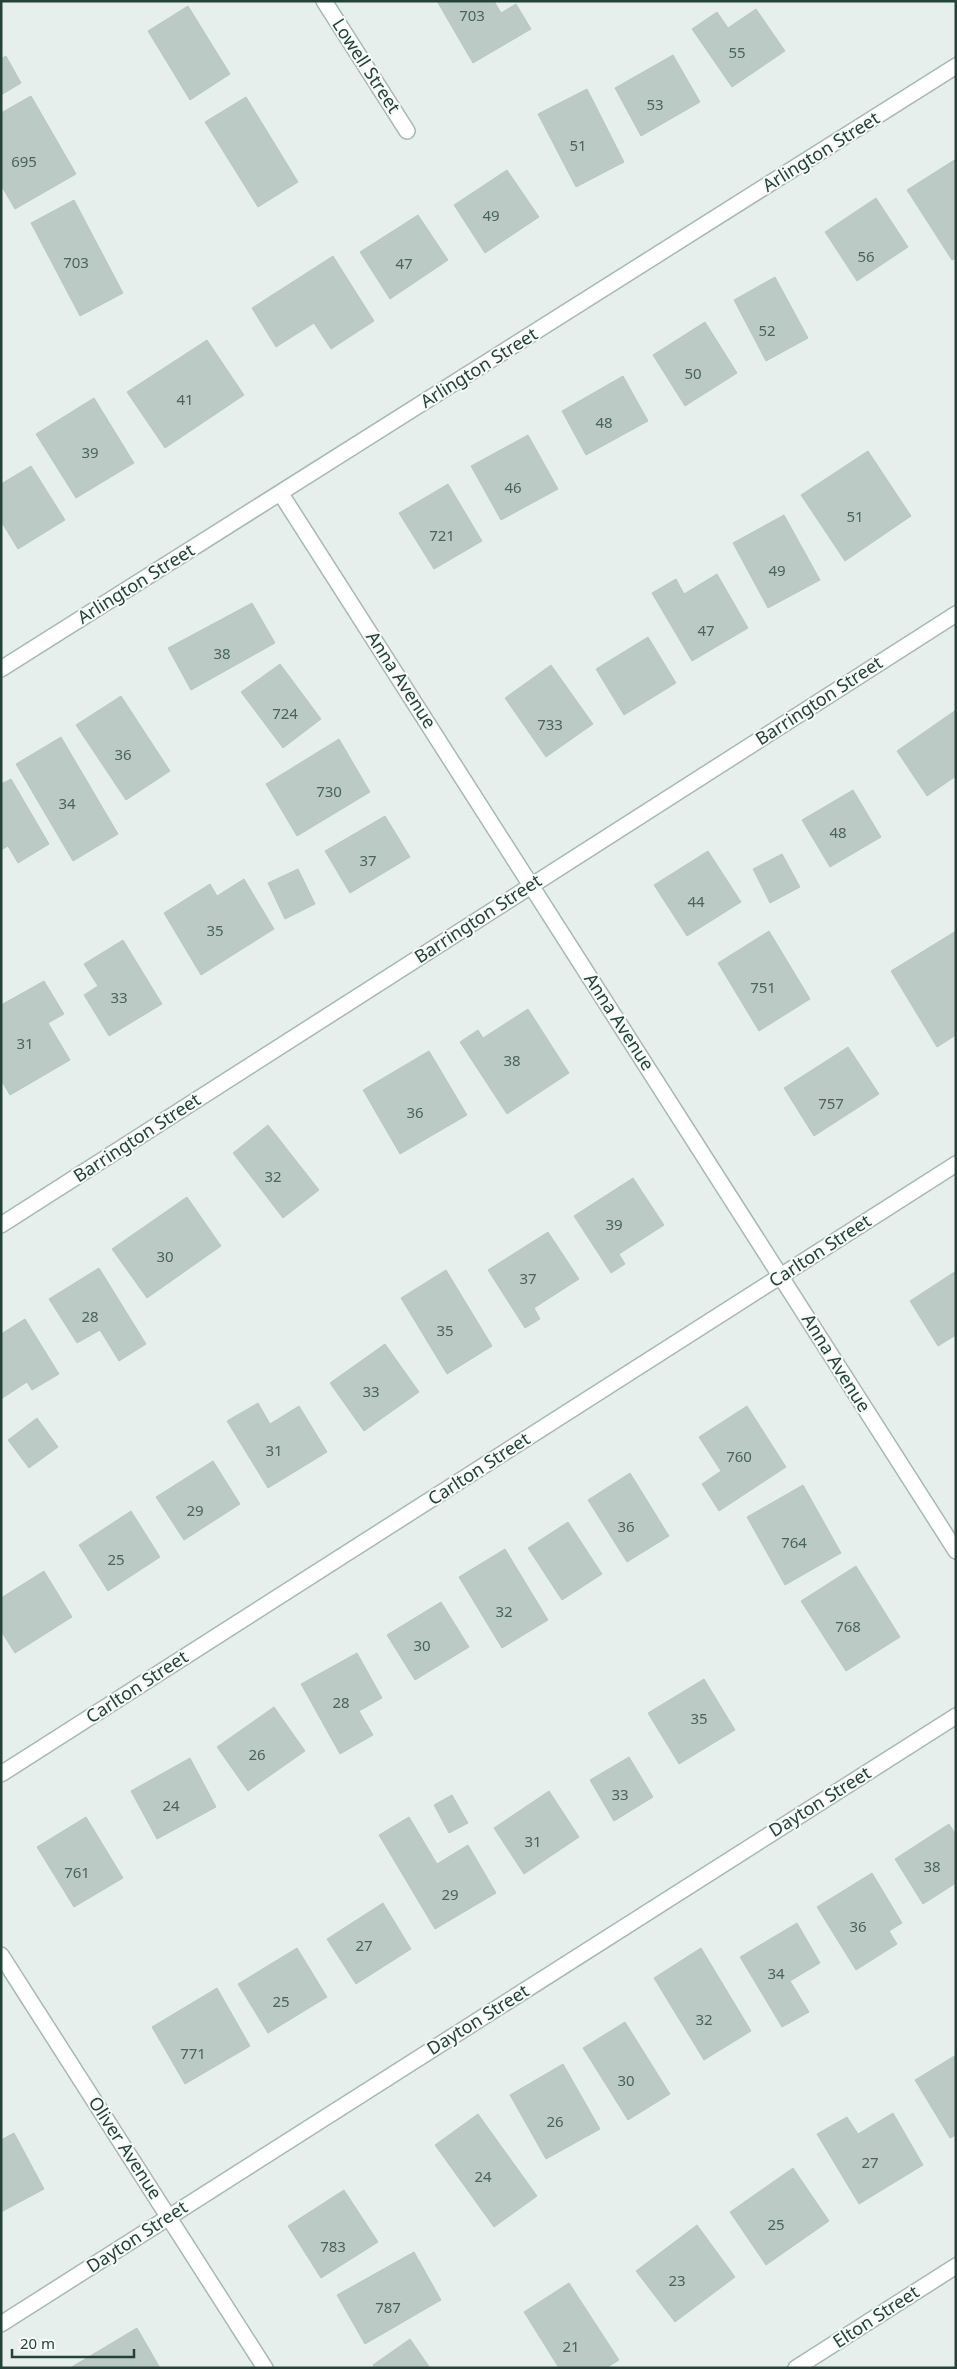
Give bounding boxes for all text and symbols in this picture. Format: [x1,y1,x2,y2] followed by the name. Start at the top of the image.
[459,5,485,25] house number: 703
[327,13,407,118] street label: Lowell Street
[728,42,746,62] house number: 55
[646,94,664,114] house number: 53
[757,105,884,197] street label: Arlington Street
[569,135,587,155] house number: 51
[11,151,37,171] house number: 695
[482,205,500,225] house number: 49
[857,246,875,266] house number: 56
[63,252,89,272] house number: 703
[395,253,413,273] house number: 47
[758,320,776,340] house number: 52
[415,321,542,413] street label: Arlington Street
[684,363,702,383] house number: 50
[176,389,194,409] house number: 41
[595,412,613,432] house number: 48
[81,442,99,462] house number: 39
[504,477,522,497] house number: 46
[846,506,864,526] house number: 51
[429,525,455,545] house number: 721
[72,537,199,629] street label: Arlington Street
[768,560,786,580] house number: 49
[697,620,715,640] house number: 47
[361,626,442,733] street label: Anna Avenue
[213,643,231,663] house number: 38
[750,650,887,750] street label: Barrington Street
[272,703,298,723] house number: 724
[537,714,563,734] house number: 733
[114,744,132,764] house number: 36
[316,781,342,801] house number: 730
[58,793,76,813] house number: 34
[829,822,847,842] house number: 48
[359,850,377,870] house number: 37
[409,868,546,968] street label: Barrington Street
[687,891,705,911] house number: 44
[206,920,224,940] house number: 35
[579,968,660,1075] street label: Anna Avenue
[750,977,776,997] house number: 751
[110,987,128,1007] house number: 33
[16,1033,34,1053] house number: 31
[503,1050,521,1070] house number: 38
[68,1087,205,1187] street label: Barrington Street
[818,1093,844,1113] house number: 757
[406,1102,424,1122] house number: 36
[264,1166,282,1186] house number: 32
[764,1208,875,1292] street label: Carlton Street
[605,1214,623,1234] house number: 39
[156,1246,174,1266] house number: 30
[519,1268,537,1288] house number: 37
[81,1306,99,1326] house number: 28
[797,1309,877,1416] street label: Anna Avenue
[436,1320,454,1340] house number: 35
[362,1381,380,1401] house number: 33
[423,1426,534,1510] street label: Carlton Street
[265,1440,283,1460] house number: 31
[726,1446,752,1466] house number: 760
[186,1500,204,1520] house number: 29
[617,1516,635,1536] house number: 36
[781,1532,807,1552] house number: 764
[107,1549,125,1569] house number: 25
[495,1601,513,1621] house number: 32
[835,1616,861,1636] house number: 768
[413,1635,431,1655] house number: 30
[81,1644,192,1728] street label: Carlton Street
[332,1692,350,1712] house number: 28
[690,1708,708,1728] house number: 35
[248,1744,266,1764] house number: 26
[764,1760,875,1842] street label: Dayton Street
[611,1784,629,1804] house number: 33
[162,1795,180,1815] house number: 24
[524,1831,542,1851] house number: 31
[923,1856,941,1876] house number: 38
[64,1862,90,1882] house number: 761
[441,1884,459,1904] house number: 29
[849,1916,867,1936] house number: 36
[355,1935,373,1955] house number: 27
[767,1963,785,1983] house number: 34
[422,1978,533,2060] street label: Dayton Street
[272,1991,290,2011] house number: 25
[695,2009,713,2029] house number: 32
[180,2043,206,2063] house number: 771
[617,2070,635,2090] house number: 30
[84,2091,168,2203] street label: Oliver Avenue
[546,2111,564,2131] house number: 26
[861,2152,879,2172] house number: 27
[474,2166,492,2186] house number: 24
[81,2194,192,2278] street label: Dayton Street
[767,2214,785,2234] house number: 25
[320,2236,346,2256] house number: 783
[668,2270,686,2290] house number: 23
[828,2279,924,2353] street label: Elton Street
[375,2297,401,2317] house number: 787
[12,2326,135,2358] scale bar
[20,2333,55,2353] text: 20 m
[562,2336,580,2356] house number: 21

